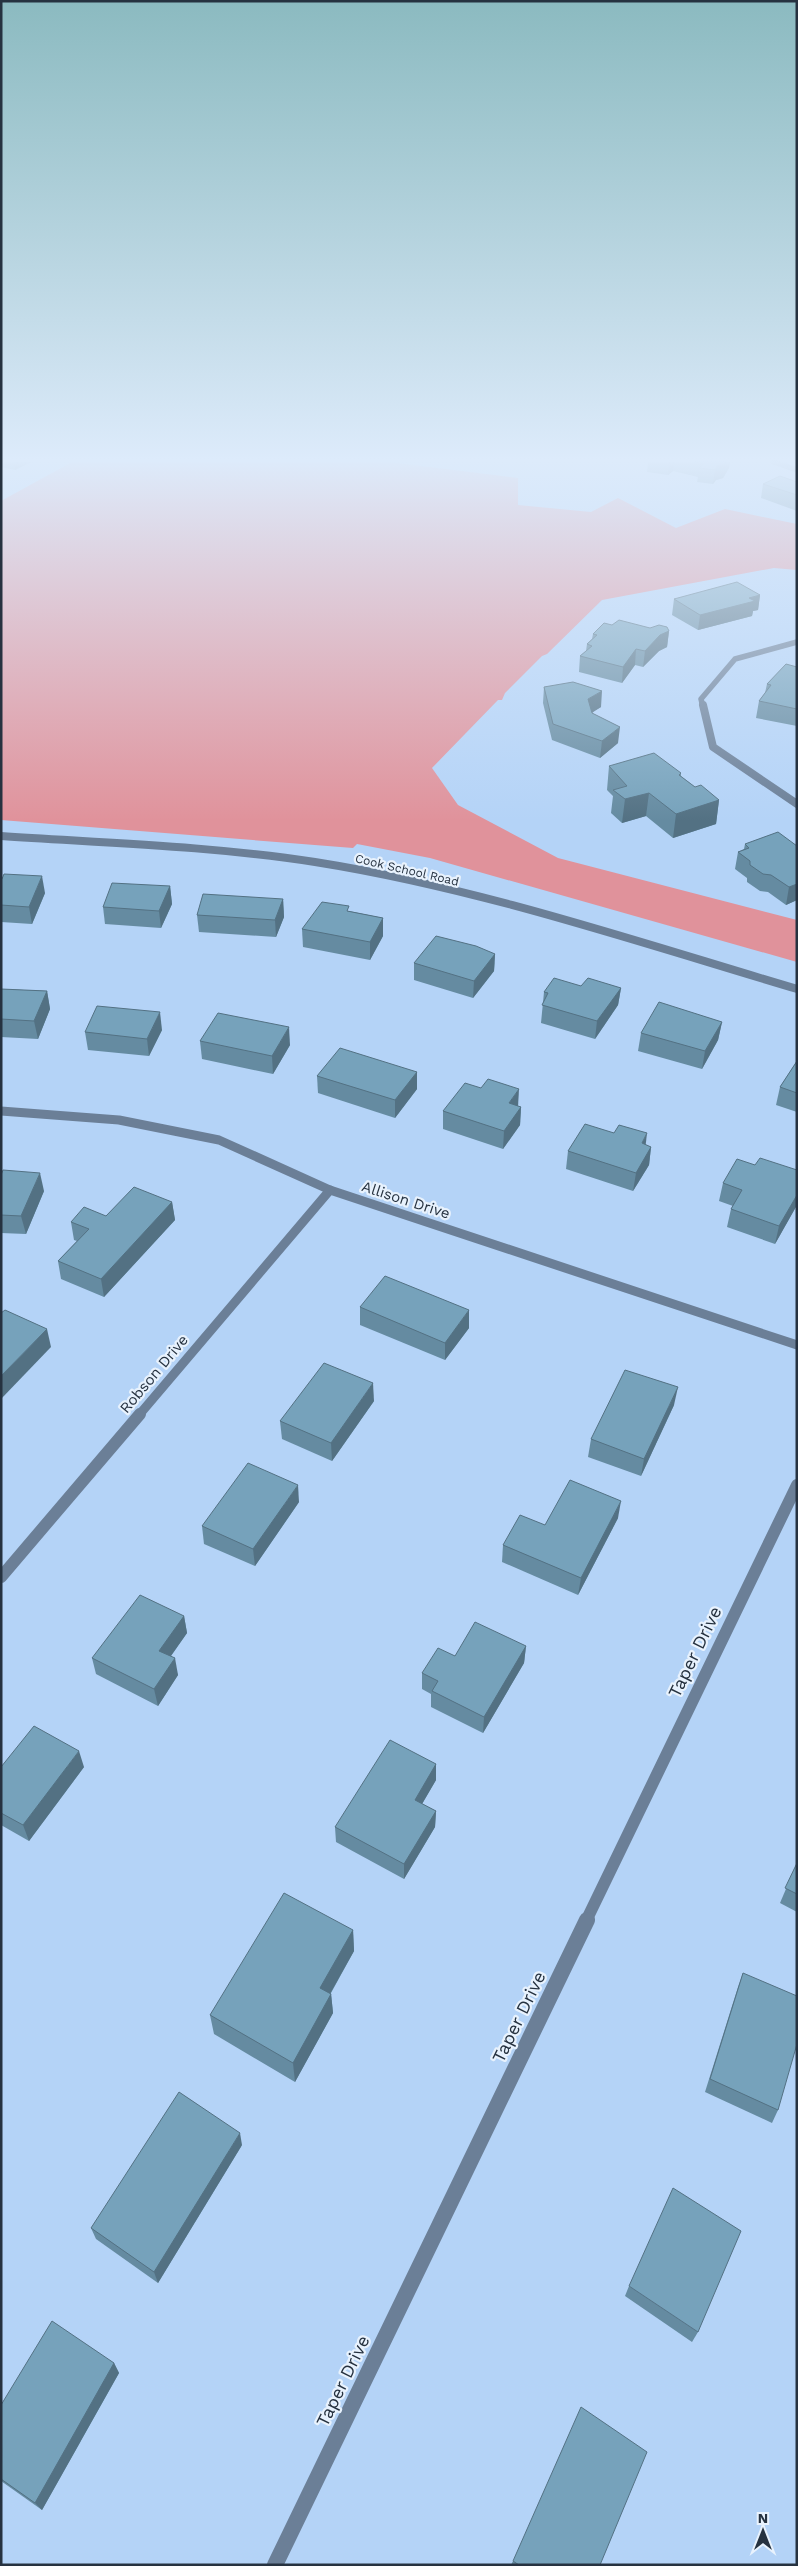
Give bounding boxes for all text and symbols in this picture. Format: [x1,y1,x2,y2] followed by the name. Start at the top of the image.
[354,851,460,889] street label: Cook School Road
[360,1177,452,1223] street label: Allison Drive
[116,1331,192,1417] street label: Robson Drive
[663,1603,726,1701] street label: Taper Drive
[487,1968,550,2066] street label: Taper Drive
[311,2332,374,2430] street label: Taper Drive
[738,2506,788,2556] north arrow
[758,2510,768,2526] text: N

